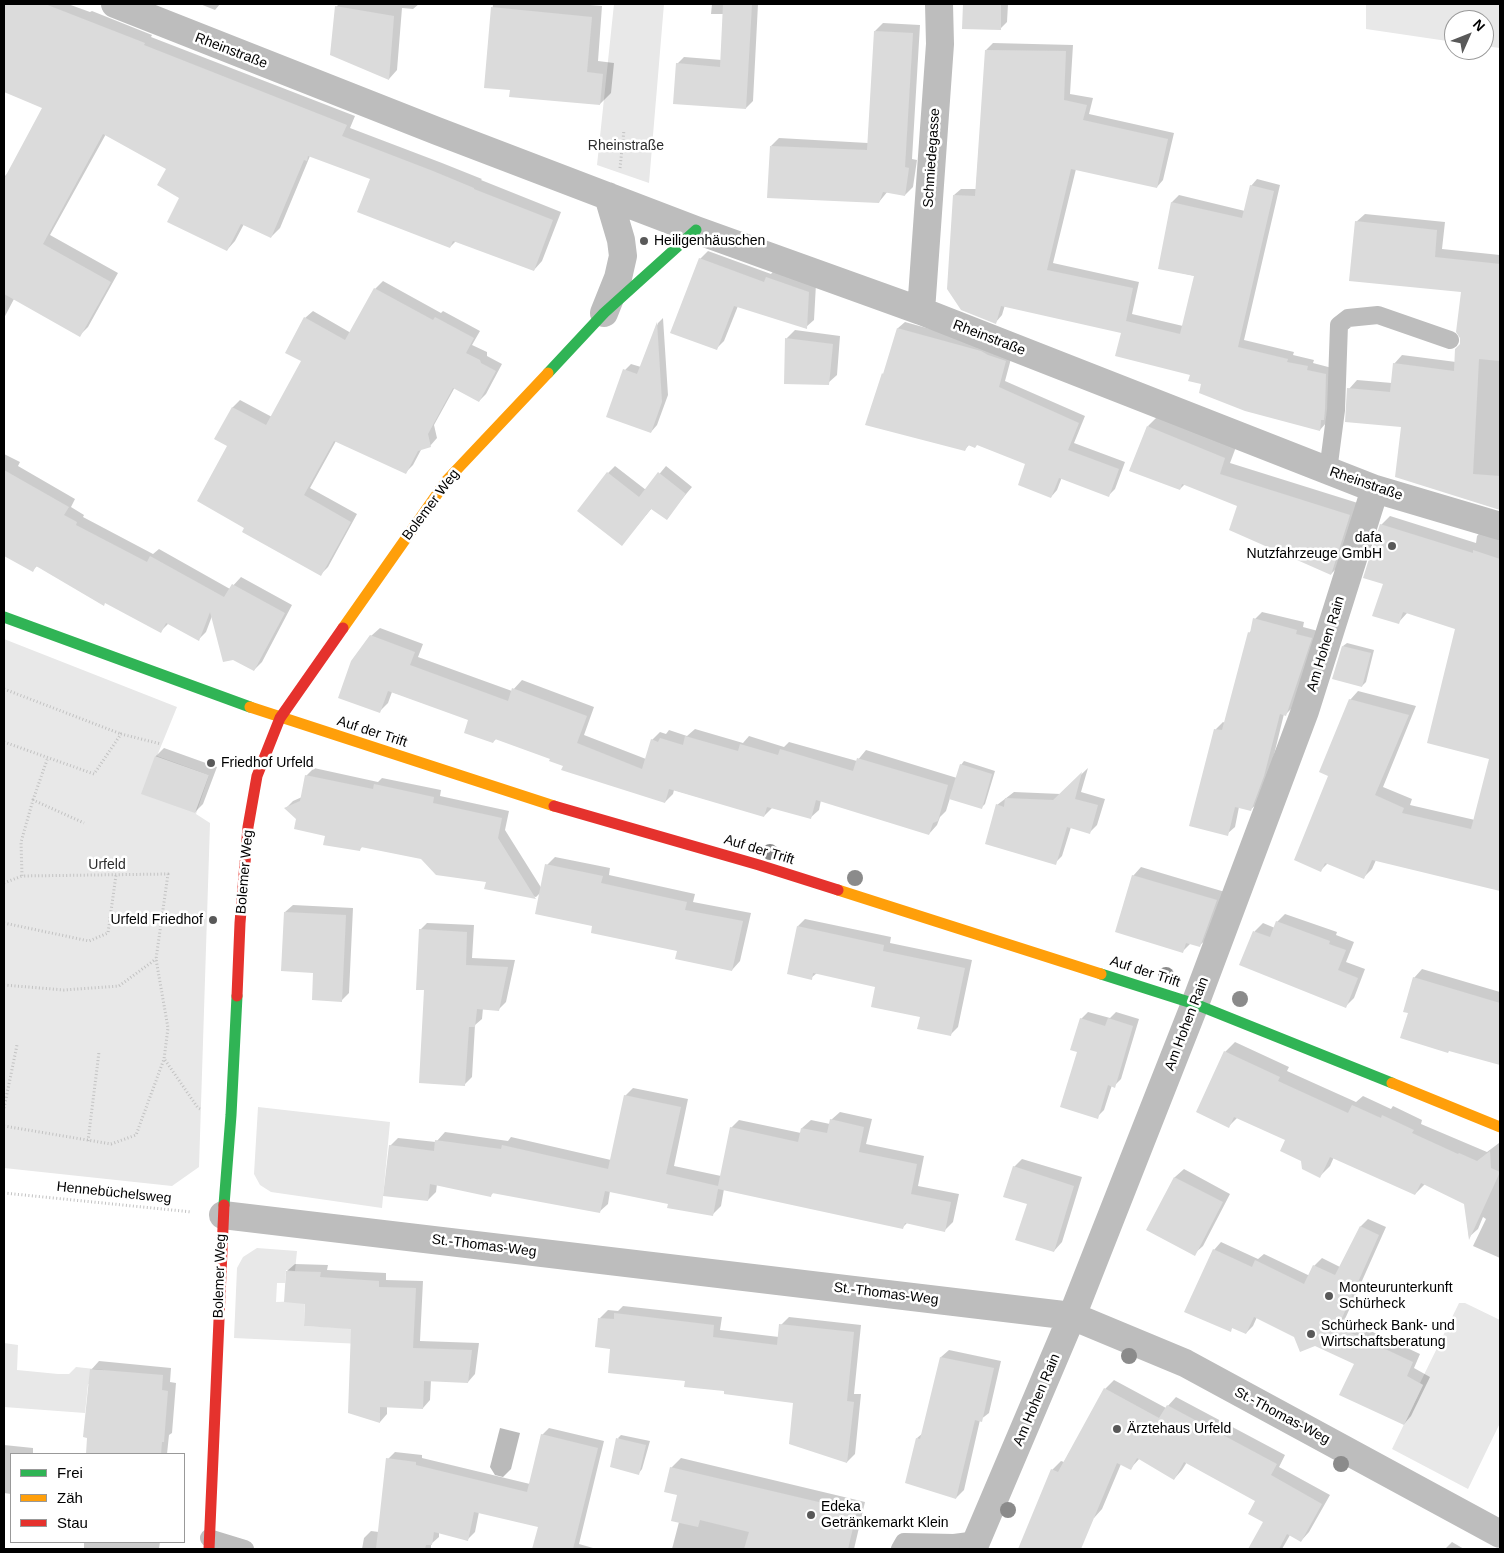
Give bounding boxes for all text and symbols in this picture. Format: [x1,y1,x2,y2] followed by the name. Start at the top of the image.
[1444,10,1494,60] north arrow
[1470,16,1488,34] text: N
[192,29,270,73] street label: Rheinstraße
[920,108,944,208] street label: Schmiedegasse
[588,138,664,154] park label: Rheinstraße
[654,233,765,249] place label: Heiligenhäuschen
[638,235,650,247] marker: Heiligenhäuschen
[950,316,1028,360] street label: Rheinstraße
[1327,464,1405,504] street label: Rheinstraße
[399,466,463,544] street label: Bolemer Weg
[1247,530,1382,562] place label: dafa Nutzfahrzeuge GmbH
[1386,540,1398,552] marker: dafa Nutzfahrzeuge GmbH
[1304,594,1348,694] street label: Am Hohen Rain
[335,713,409,751] street label: Auf der Trift
[221,755,314,771] place label: Friedhof Urfeld
[205,757,217,769] marker: Friedhof Urfeld
[233,829,257,915] street label: Bolemer Weg
[722,831,796,869] street label: Auf der Trift
[88,857,126,873] park label: Urfeld
[110,912,203,928] place label: Urfeld Friedhof
[207,914,219,926] marker: Urfeld Friedhof
[1108,953,1182,991] street label: Auf der Trift
[1161,975,1213,1073] street label: Am Hohen Rain
[56,1179,172,1207] street label: Hennebüchelsweg
[431,1231,537,1261] street label: St.-Thomas-Weg
[210,1233,230,1319] street label: Bolemer Weg
[833,1279,939,1309] street label: St.-Thomas-Weg
[1339,1280,1453,1312] place label: Monteurunterkunft Schürheck
[1323,1290,1335,1302] marker: Monteurunterkunft Schürheck
[1321,1318,1455,1350] place label: Schürheck Bank- und Wirtschaftsberatung
[1305,1328,1317,1340] marker: Schürheck Bank- und Wirtschaftsberatung
[1010,1351,1064,1449] street label: Am Hohen Rain
[1231,1384,1333,1448] street label: St.-Thomas-Weg
[1127,1421,1231,1437] place label: Ärztehaus Urfeld
[1111,1423,1123,1435] marker: Ärztehaus Urfeld
[10,1453,185,1543] legend
[57,1464,83,1481] text: Frei
[57,1489,83,1506] text: Zäh
[821,1499,949,1531] place label: Edeka Getränkemarkt Klein
[805,1509,817,1521] marker: Edeka Getränkemarkt Klein
[57,1514,88,1531] text: Stau

